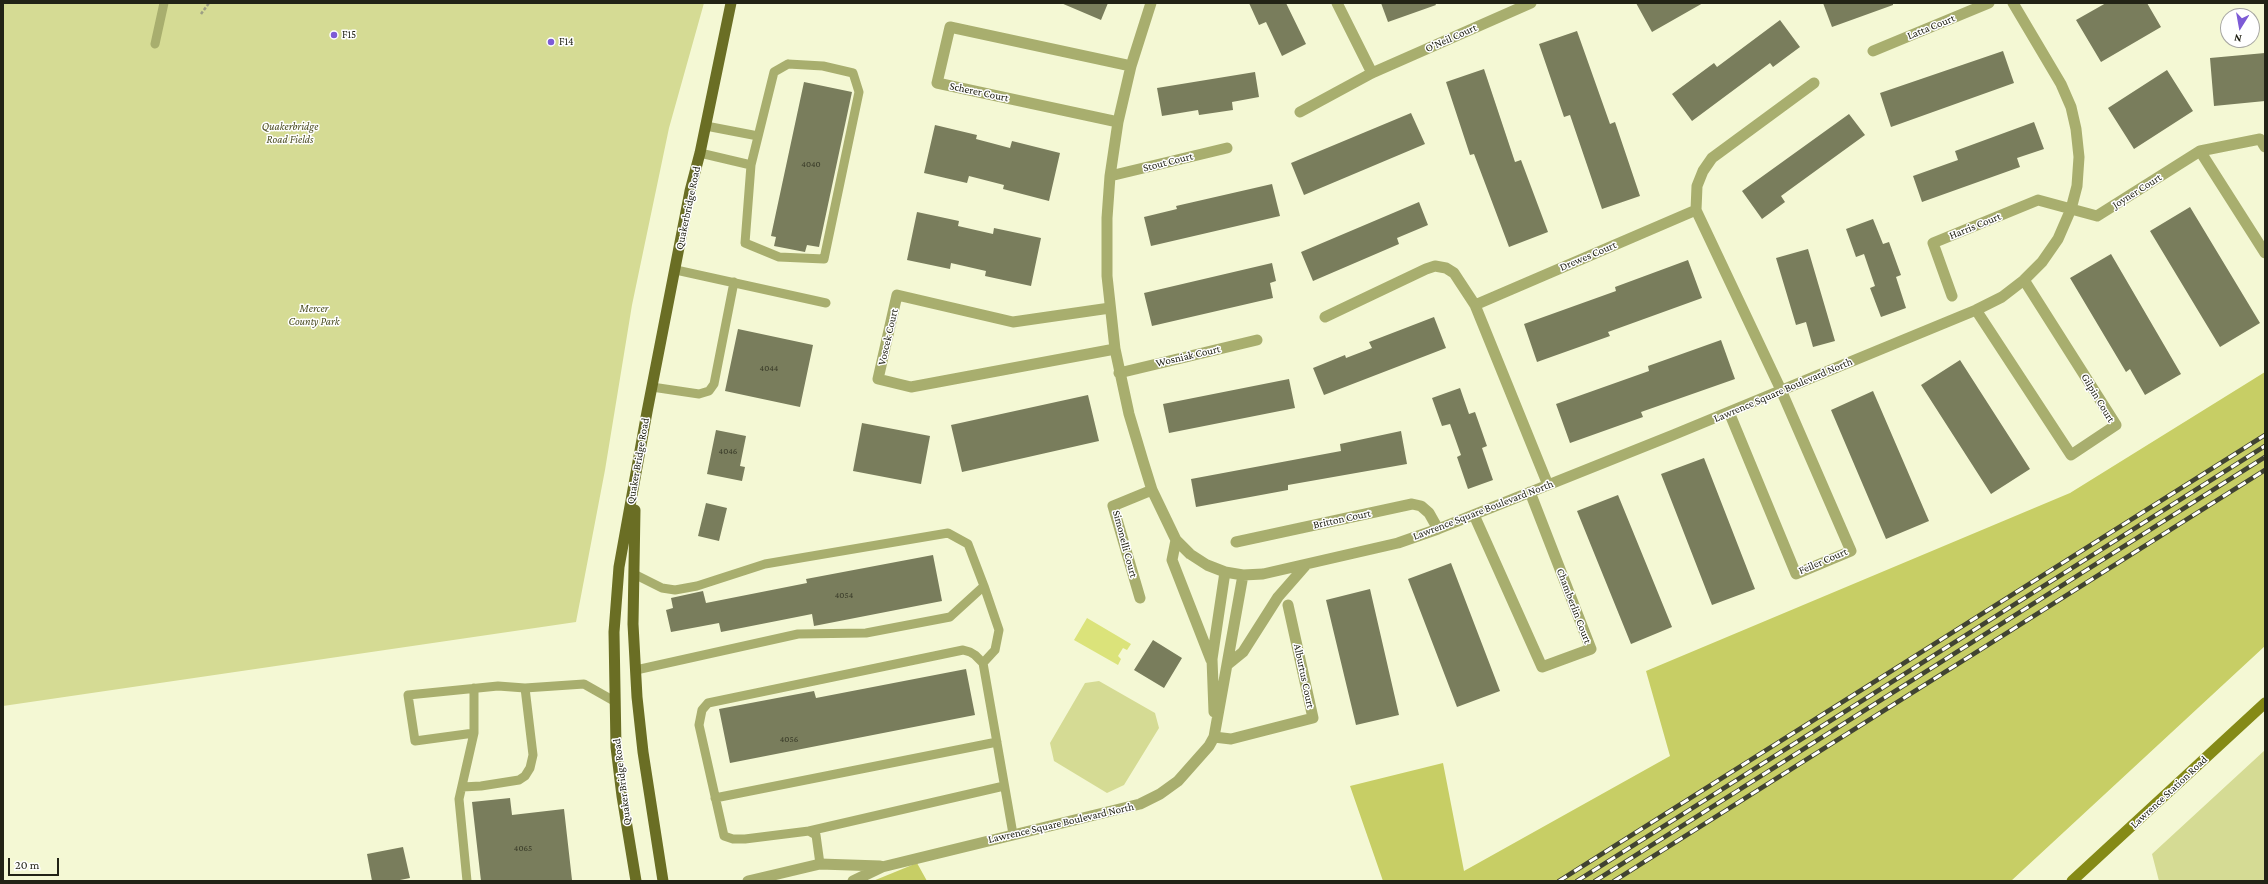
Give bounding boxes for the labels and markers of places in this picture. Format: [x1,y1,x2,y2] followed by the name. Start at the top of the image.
[342,28,356,42] place label: F15
[329,30,339,40] marker: F15
[559,35,574,49] place label: F14
[546,37,556,47] marker: F14

